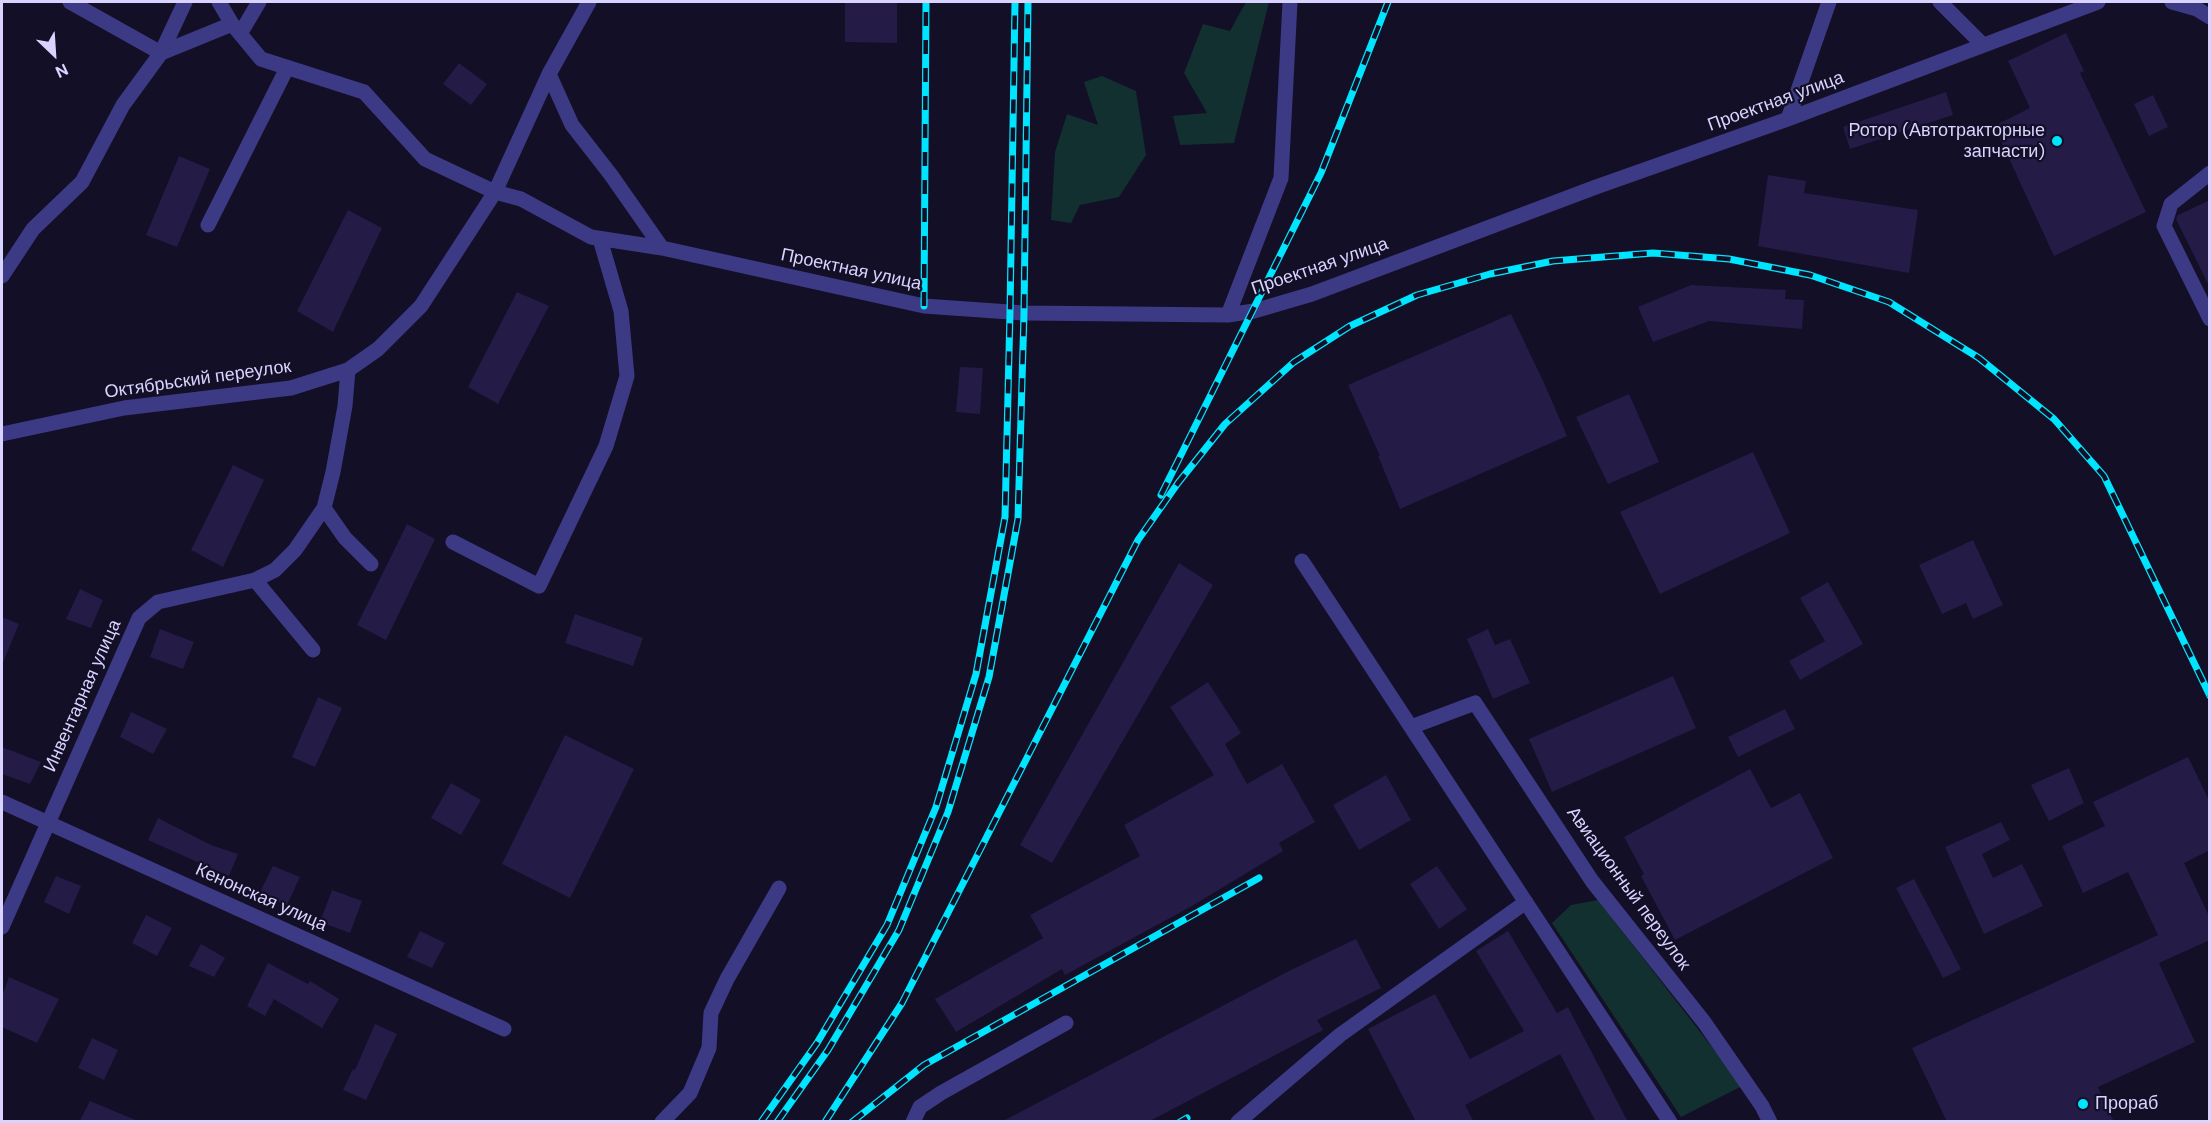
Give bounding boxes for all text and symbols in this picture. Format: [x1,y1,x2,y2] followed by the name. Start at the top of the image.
[24,24,84,84] north arrow
[52,59,72,83] text: N
[1705,67,1847,137] street label: Проектная улица
[1848,120,2045,162] place label: Ротор (Автотракторные запчасти)
[2050,134,2064,148] marker: Ротор (Автотракторные запчасти)
[1249,233,1391,301] street label: Проектная улица
[779,245,923,295] street label: Проектная улица
[103,356,293,404] street label: Октябрьский переулок
[40,617,126,775] street label: Инвентарная улица
[1562,803,1694,975] street label: Авиационный переулок
[192,859,330,937] street label: Кенонская улица
[2095,1093,2158,1115] place label: Прораб
[2076,1097,2090,1111] marker: Прораб

